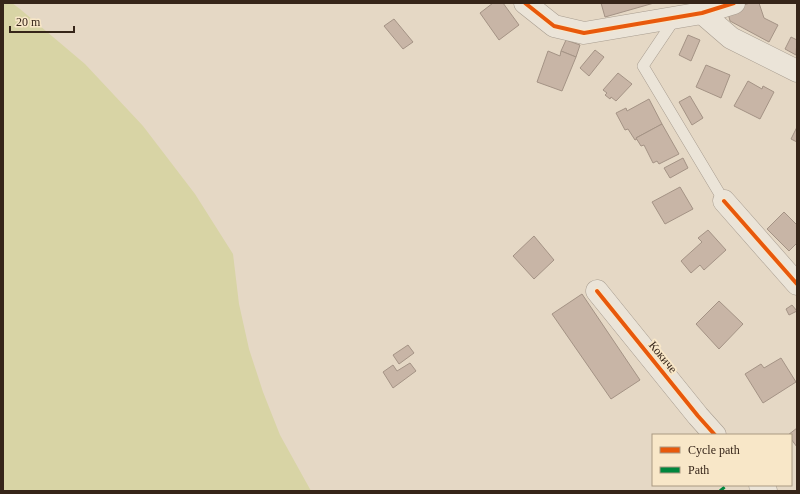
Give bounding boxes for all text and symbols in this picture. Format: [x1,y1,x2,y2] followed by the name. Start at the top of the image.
[10,8,74,34] scale bar
[16,15,41,29] text: 20 m
[646,338,680,376] street label: Кокиче
[652,434,792,486] legend
[688,443,740,457] text: Cycle path
[688,463,709,477] text: Path

